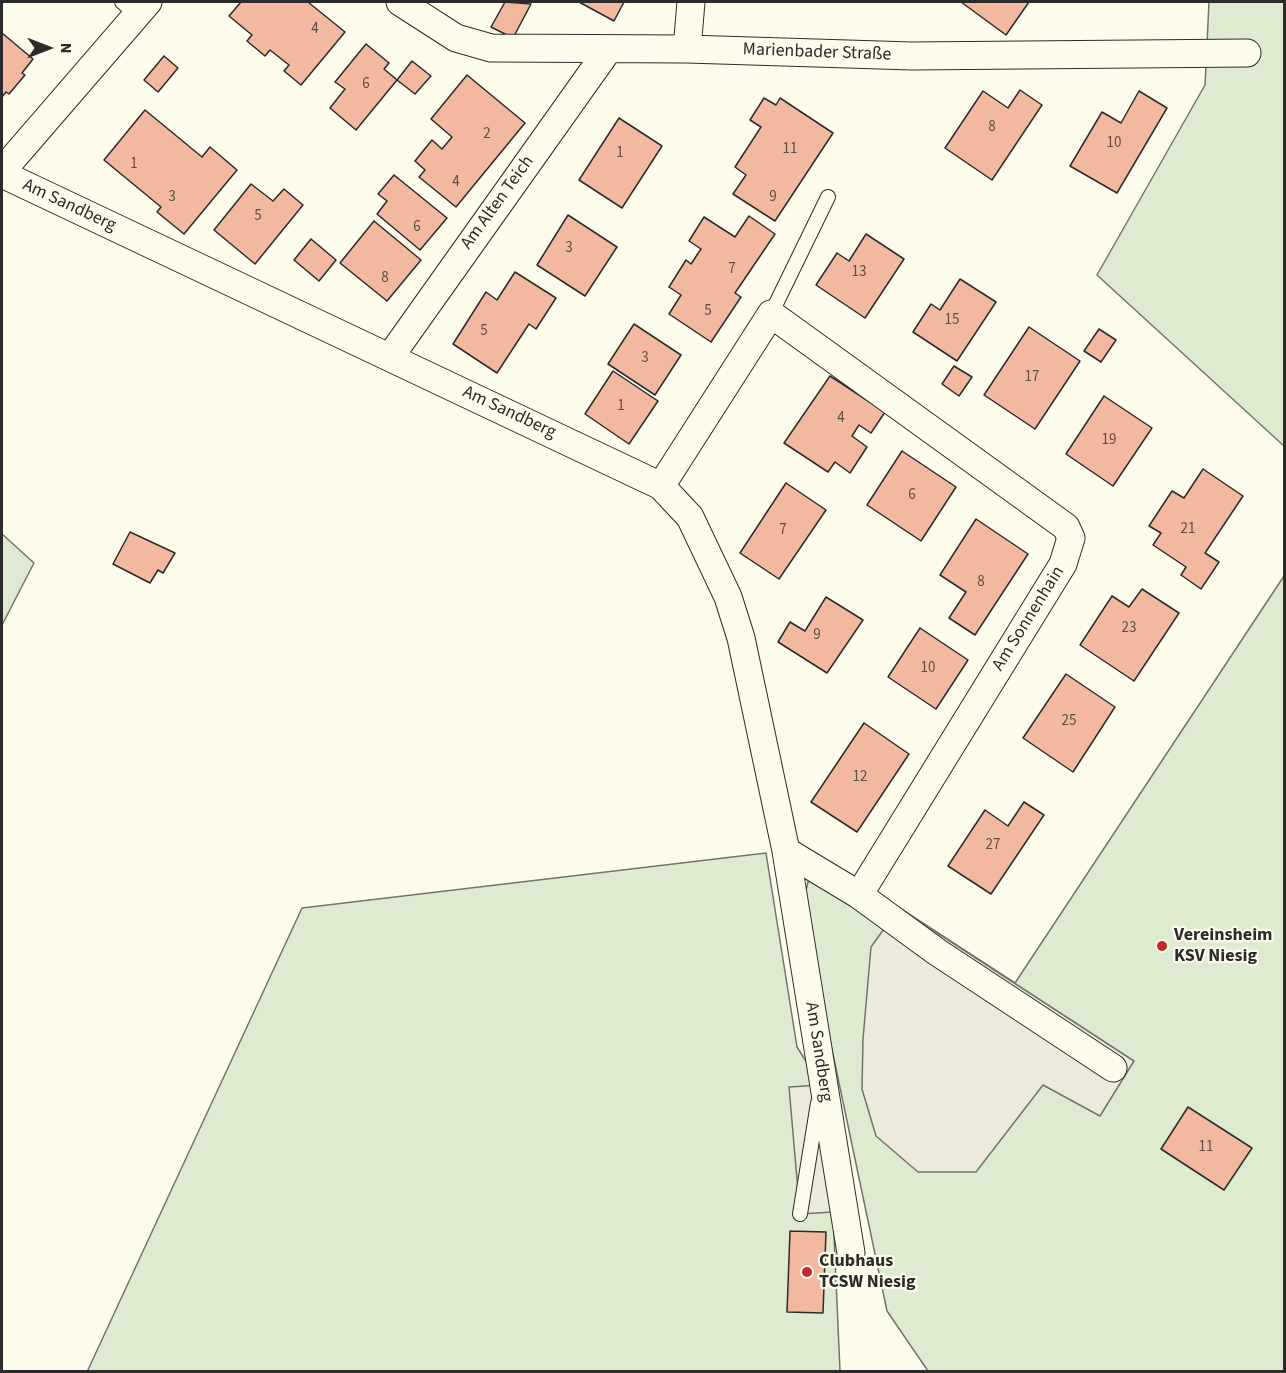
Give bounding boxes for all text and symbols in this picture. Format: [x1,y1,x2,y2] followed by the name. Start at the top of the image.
[18,18,78,78] north arrow
[311,21,319,39] house number: 4
[742,40,892,66] street label: Marienbader Straße
[55,43,77,53] text: N
[362,76,370,94] house number: 6
[988,119,996,137] house number: 8
[483,126,491,144] house number: 2
[1107,135,1121,153] house number: 10
[783,141,797,159] house number: 11
[616,145,624,163] house number: 1
[457,152,539,254] street label: Am Alten Teich
[130,156,138,174] house number: 1
[452,174,460,192] house number: 4
[19,175,119,237] street label: Am Sandberg
[168,189,176,207] house number: 3
[769,189,777,207] house number: 9
[254,208,262,226] house number: 5
[413,219,421,237] house number: 6
[565,240,573,258] house number: 3
[728,261,736,279] house number: 7
[852,264,866,282] house number: 13
[381,270,389,288] house number: 8
[704,303,712,321] house number: 5
[945,312,959,330] house number: 15
[480,323,488,341] house number: 5
[641,350,649,368] house number: 3
[1025,369,1039,387] house number: 17
[459,382,559,444] street label: Am Sandberg
[617,398,625,416] house number: 1
[837,410,845,428] house number: 4
[1102,432,1116,450] house number: 19
[908,487,916,505] house number: 6
[1181,521,1195,539] house number: 21
[779,522,787,540] house number: 7
[988,563,1070,675] street label: Am Sonnenhain
[977,574,985,592] house number: 8
[1122,620,1136,638] house number: 23
[813,627,821,645] house number: 9
[921,660,935,678] house number: 10
[1062,713,1076,731] house number: 25
[853,769,867,787] house number: 12
[986,837,1000,855] house number: 27
[1174,925,1273,968] place label: Vereinsheim KSV Niesig
[1155,939,1169,953] marker: Vereinsheim KSV Niesig
[799,1001,837,1103] street label: Am Sandberg
[1199,1139,1213,1157] house number: 11
[819,1251,916,1294] place label: Clubhaus TCSW Niesig
[800,1265,814,1279] marker: Clubhaus TCSW Niesig

